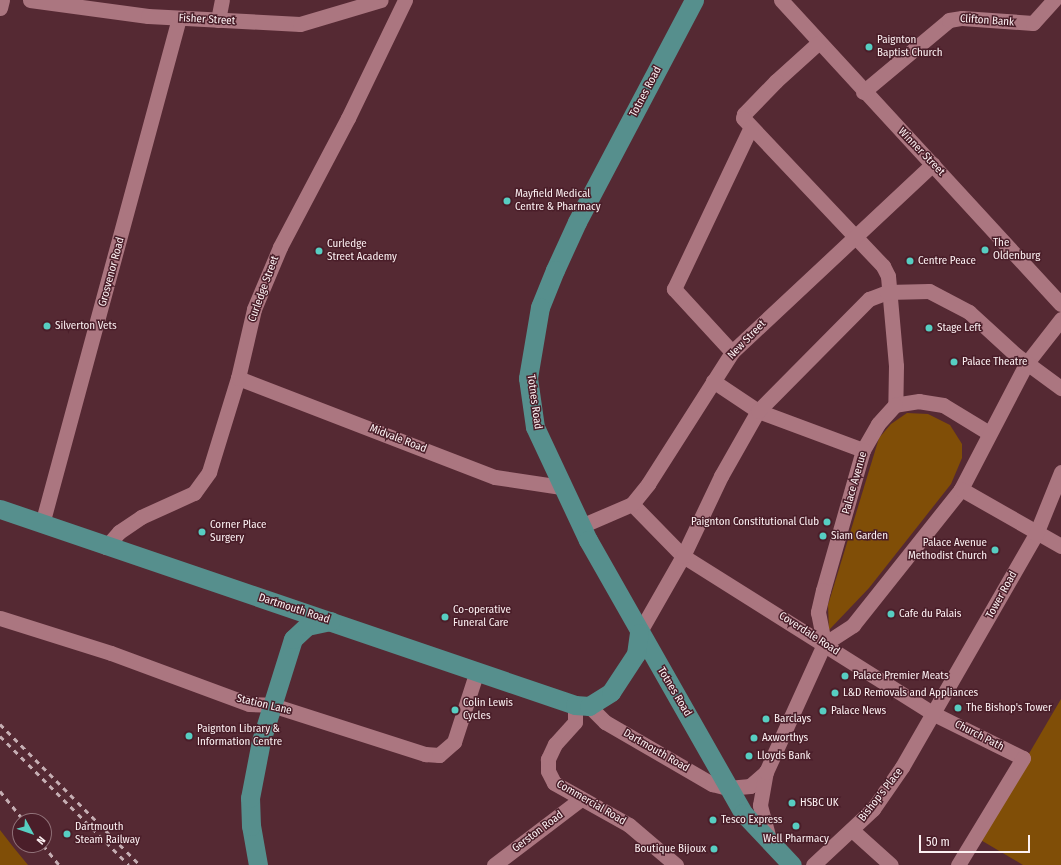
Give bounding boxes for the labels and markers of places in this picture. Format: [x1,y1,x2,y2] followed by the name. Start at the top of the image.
[877,34,943,60] place label: Paignton Baptist Church
[864,42,874,52] marker: Paignton Baptist Church
[515,188,601,214] place label: Mayfield Medical Centre & Pharmacy
[502,196,512,206] marker: Mayfield Medical Centre & Pharmacy
[993,237,1040,263] place label: The Oldenburg
[327,238,397,264] place label: Curledge Street Academy
[980,245,990,255] marker: The Oldenburg
[314,246,324,256] marker: Curledge Street Academy
[918,254,976,268] place label: Centre Peace
[905,256,915,266] marker: Centre Peace
[55,319,117,333] place label: Silverton Vets
[42,321,52,331] marker: Silverton Vets
[937,321,981,335] place label: Stage Left
[924,323,934,333] marker: Stage Left
[962,355,1027,369] place label: Palace Theatre
[949,357,959,367] marker: Palace Theatre
[691,515,819,529] place label: Paignton Constitutional Club
[822,517,832,527] marker: Paignton Constitutional Club
[210,519,266,545] place label: Corner Place Surgery
[197,527,207,537] marker: Corner Place Surgery
[831,529,888,543] place label: Siam Garden
[818,531,828,541] marker: Siam Garden
[908,537,987,563] place label: Palace Avenue Methodist Church
[990,545,1000,555] marker: Palace Avenue Methodist Church
[453,604,511,630] place label: Co-operative Funeral Care
[899,607,962,621] place label: Cafe du Palais
[886,609,896,619] marker: Cafe du Palais
[440,612,450,622] marker: Co-operative Funeral Care
[853,669,949,683] place label: Palace Premier Meats
[840,671,850,681] marker: Palace Premier Meats
[843,686,978,700] place label: L&D Removals and Appliances
[830,688,840,698] marker: L&D Removals and Appliances
[463,697,513,723] place label: Colin Lewis Cycles
[966,701,1052,715] place label: The Bishop's Tower
[953,703,963,713] marker: The Bishop's Tower
[831,704,886,718] place label: Palace News
[450,705,460,715] marker: Colin Lewis Cycles
[818,706,828,716] marker: Palace News
[774,712,811,726] place label: Barclays
[761,714,771,724] marker: Barclays
[197,723,282,749] place label: Paignton Library & Information Centre
[184,731,194,741] marker: Paignton Library & Information Centre
[762,731,808,745] place label: Axworthys
[749,733,759,743] marker: Axworthys
[757,749,811,763] place label: Lloyds Bank
[744,751,754,761] marker: Lloyds Bank
[800,796,839,810] place label: HSBC UK
[787,798,797,808] marker: HSBC UK
[721,813,783,827] place label: Tesco Express
[708,815,718,825] marker: Tesco Express
[75,821,140,847] place label: Dartmouth Steam Railway
[791,821,801,831] marker: Well Pharmacy
[62,829,72,839] marker: Dartmouth Steam Railway
[763,832,829,846] place label: Well Pharmacy
[634,842,706,856] place label: Boutique Bijoux
[709,844,719,854] marker: Boutique Bijoux

